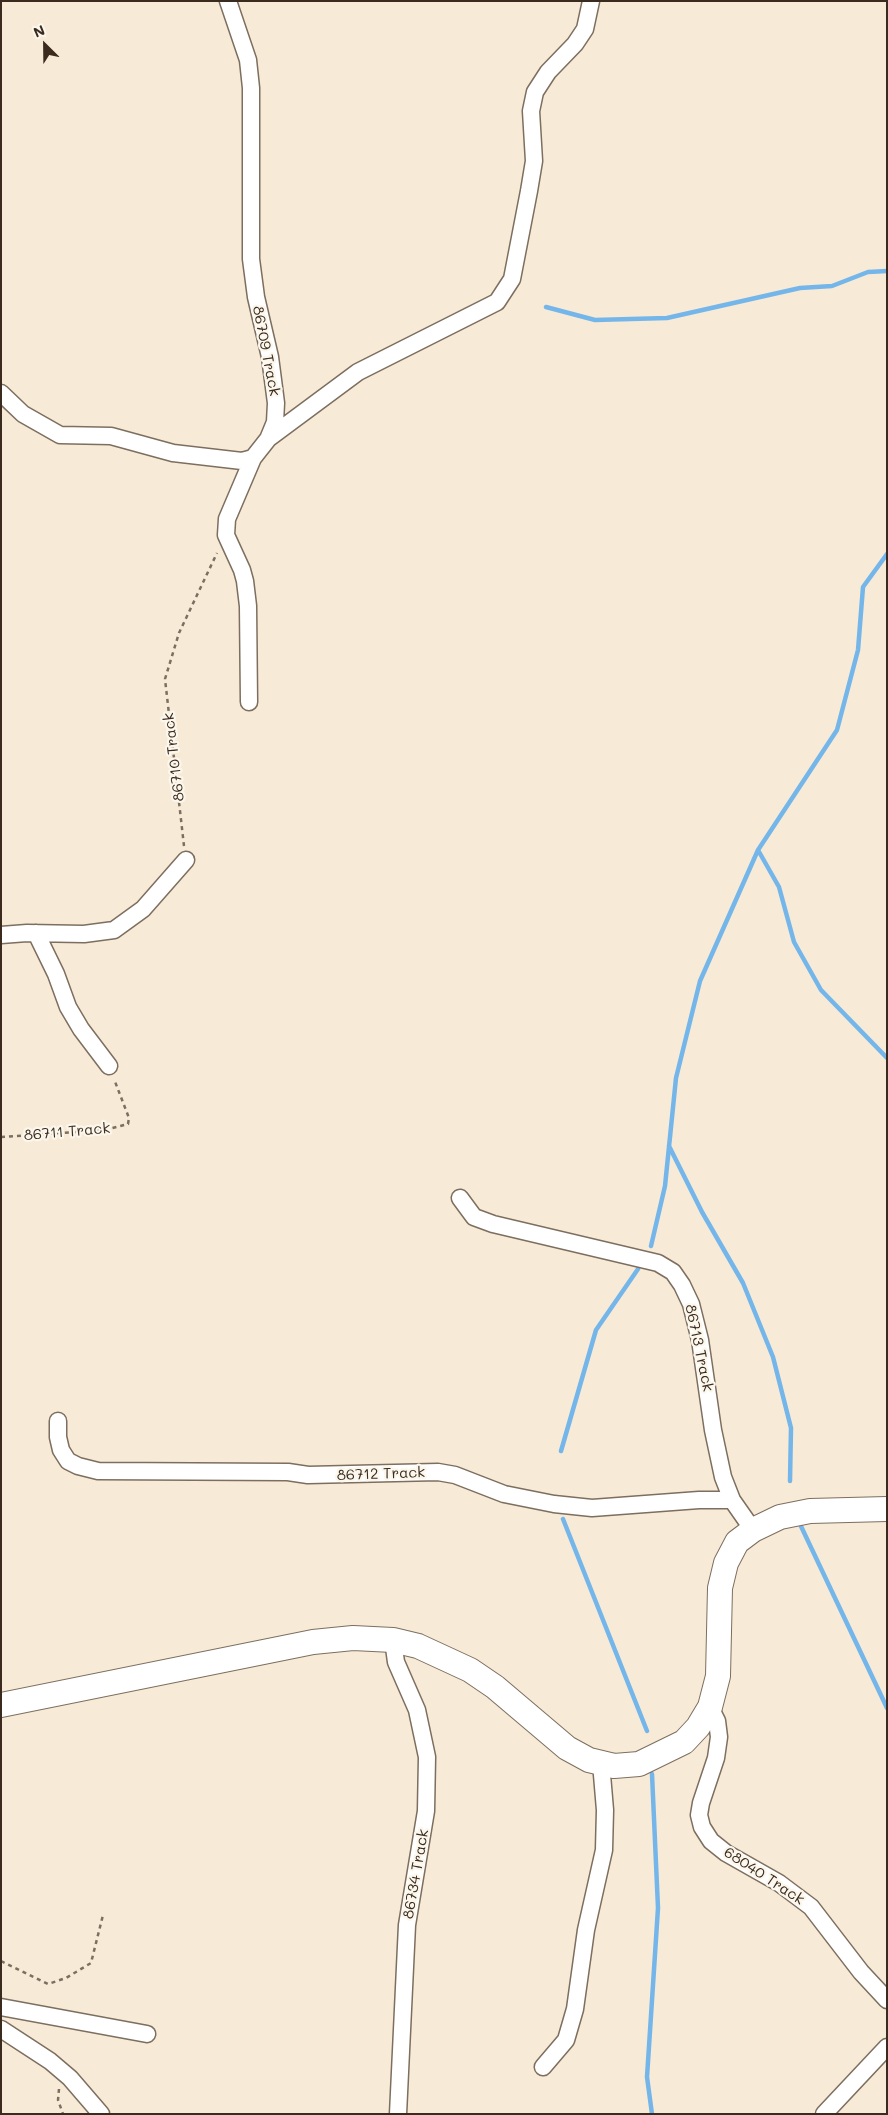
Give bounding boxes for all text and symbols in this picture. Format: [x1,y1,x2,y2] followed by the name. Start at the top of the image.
[20,20,70,70] north arrow
[30,20,48,42] text: N
[248,304,284,398] street label: 86709 Track
[160,712,188,802] street label: 86710 Track
[23,1119,111,1145] street label: 86711 Track
[681,1303,717,1393] street label: 86713 Track
[337,1463,425,1485] street label: 86712 Track
[399,1828,433,1920] street label: 86734 Track
[720,1843,808,1909] street label: 68040 Track

